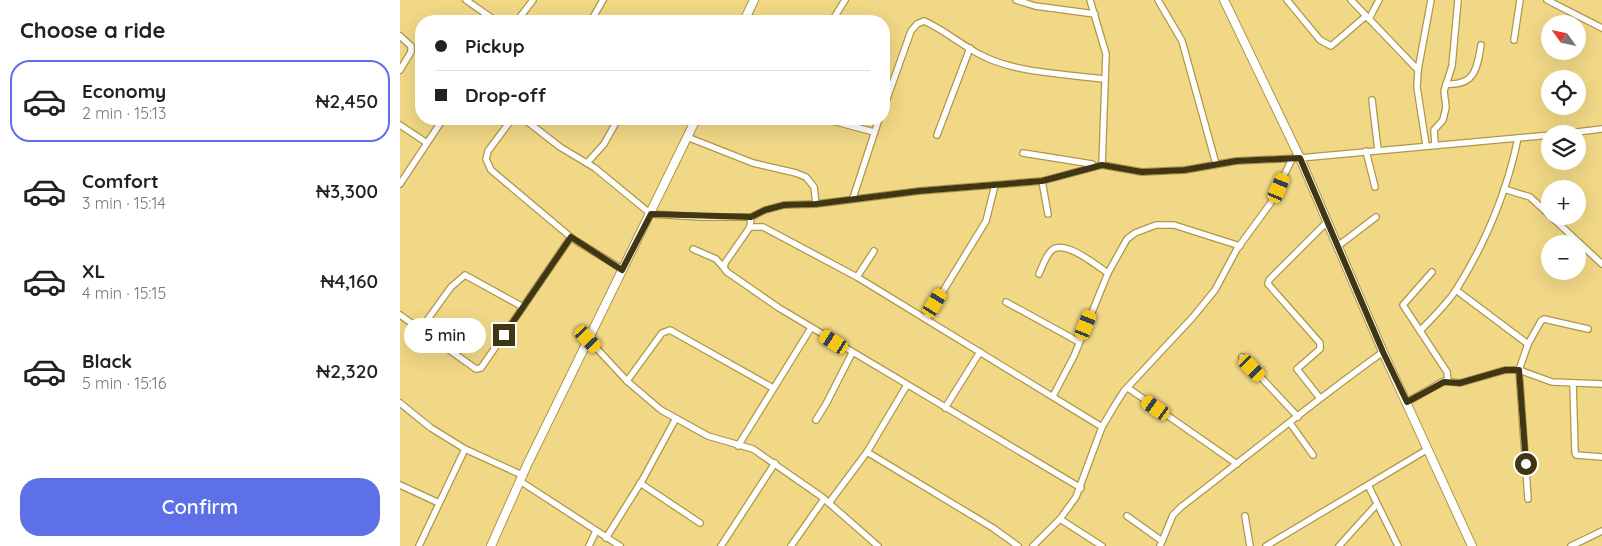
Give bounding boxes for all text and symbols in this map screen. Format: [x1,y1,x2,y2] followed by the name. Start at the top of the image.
[1541,15,1586,60] north arrow
[1541,15,1586,280] map controls
[20,16,165,44] text: Choose a ride
[465,34,525,58] text: Pickup
[1541,70,1586,115] button: locate
[22,79,67,124] icon: car
[82,79,166,103] text: Economy
[465,83,546,107] text: Drop-off
[315,89,378,113] text: ₦2,450
[82,103,166,123] text: 2 min · 15:13
[1541,125,1586,170] button: layers
[22,169,67,214] icon: car
[82,169,159,193] text: Comfort
[1266,171,1291,205] car
[316,179,378,203] text: ₦3,300
[1541,180,1586,225] button: +
[82,193,166,213] text: 3 min · 15:14
[1541,235,1586,280] button: −
[22,259,67,304] icon: car
[82,259,105,283] text: XL
[321,269,378,293] text: ₦4,160
[82,283,166,303] text: 4 min · 15:15
[920,286,949,320] car
[1073,308,1098,342] car
[404,318,486,352] callout: 5 min
[572,323,603,355] car
[493,324,515,346] route end
[424,325,466,345] text: 5 min
[817,328,850,356] car
[22,349,67,394] icon: car
[82,349,132,373] text: Black
[1236,352,1267,384] car
[316,359,378,383] text: ₦2,320
[82,373,166,393] text: 5 min · 15:16
[1139,393,1172,423] car
[1515,453,1537,475] route start
[20,478,380,536] button: Confirm

